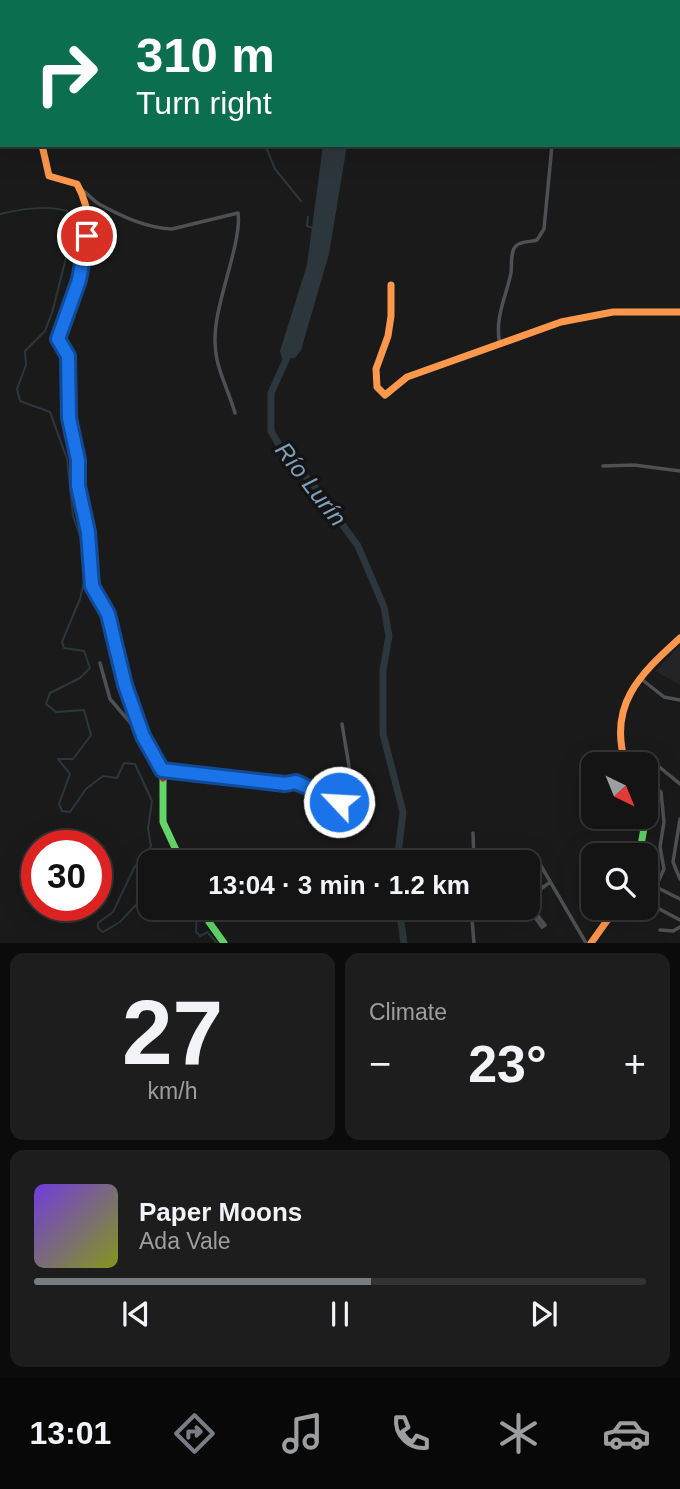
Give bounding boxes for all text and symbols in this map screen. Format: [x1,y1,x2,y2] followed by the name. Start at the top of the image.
[21,28,112,119] icon: right
[136,28,275,82] text: 310 m
[136,85,272,121] text: Turn right
[57,206,117,266] pin
[68,217,106,255] icon: arrive
[270,437,352,531] water label: Río Lurín
[581,752,658,830] north arrow
[581,752,658,920] map controls
[302,765,376,839] position arrow
[21,830,112,921] speed limit sign: 30
[581,843,658,920] button: search
[208,870,470,900] text: 13:04 · 3 min · 1.2 km
[122,982,223,1083] text: 27
[369,999,447,1025] text: Climate
[468,1035,547,1093] text: 23°
[369,1043,391,1085] text: −
[624,1043,646,1085] text: +
[148,1078,197,1104] text: km/h
[139,1197,302,1227] text: Paper Moons
[139,1228,231,1254] text: Ada Vale
[117,1295,155,1333] icon: previous
[321,1295,359,1333] icon: pause
[525,1295,563,1333] icon: next
[170,1409,219,1458] icon: directions
[278,1409,327,1458] icon: music
[386,1409,435,1458] icon: phone
[494,1409,543,1458] icon: climate
[602,1409,651,1458] icon: car
[29,1415,111,1451] text: 13:01

